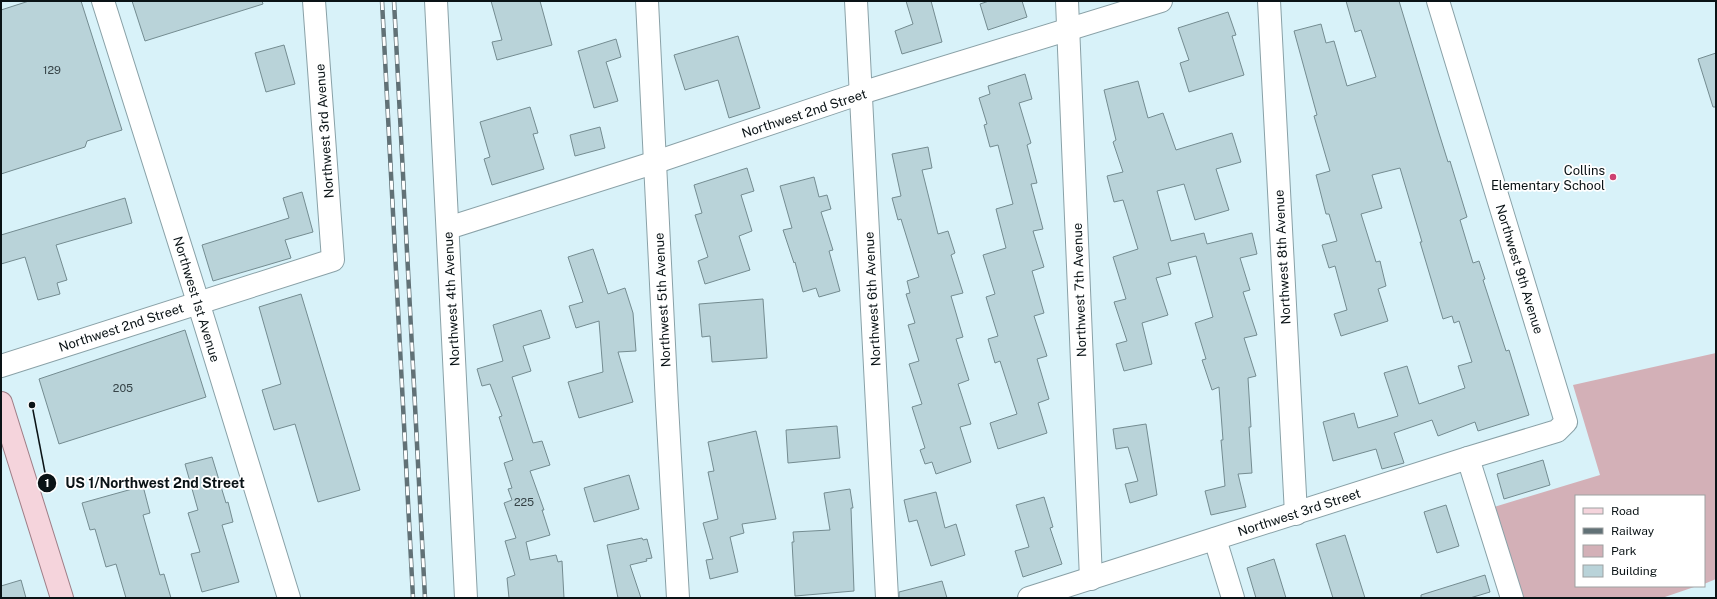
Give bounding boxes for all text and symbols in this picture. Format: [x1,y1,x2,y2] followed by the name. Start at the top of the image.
[312,63,337,199] street label: Northwest 3rd Avenue
[43,64,61,76] house number: 129
[740,86,868,141] street label: Northwest 2nd Street
[1491,163,1605,193] place label: Collins Elementary School
[1608,172,1618,182] marker: Collins Elementary School
[1271,189,1294,325] street label: Northwest 8th Avenue
[1493,203,1546,336] street label: Northwest 9th Avenue
[1070,223,1089,357] street label: Northwest 7th Avenue
[440,231,463,367] street label: Northwest 4th Avenue
[861,231,884,367] street label: Northwest 6th Avenue
[651,232,674,368] street label: Northwest 5th Avenue
[170,234,223,364] street label: Northwest 1st Avenue
[57,300,185,355] street label: Northwest 2nd Street
[113,382,133,394] house number: 205
[37,470,252,496] callout: US 1/Northwest 2nd Street
[65,475,245,491] text: US 1/Northwest 2nd Street
[44,476,50,490] text: 1
[1236,486,1362,539] street label: Northwest 3rd Street
[1575,495,1705,587] legend
[514,496,534,508] house number: 225
[1611,504,1639,518] text: Road
[1611,524,1655,538] text: Railway
[1611,544,1637,558] text: Park
[1611,564,1657,578] text: Building

